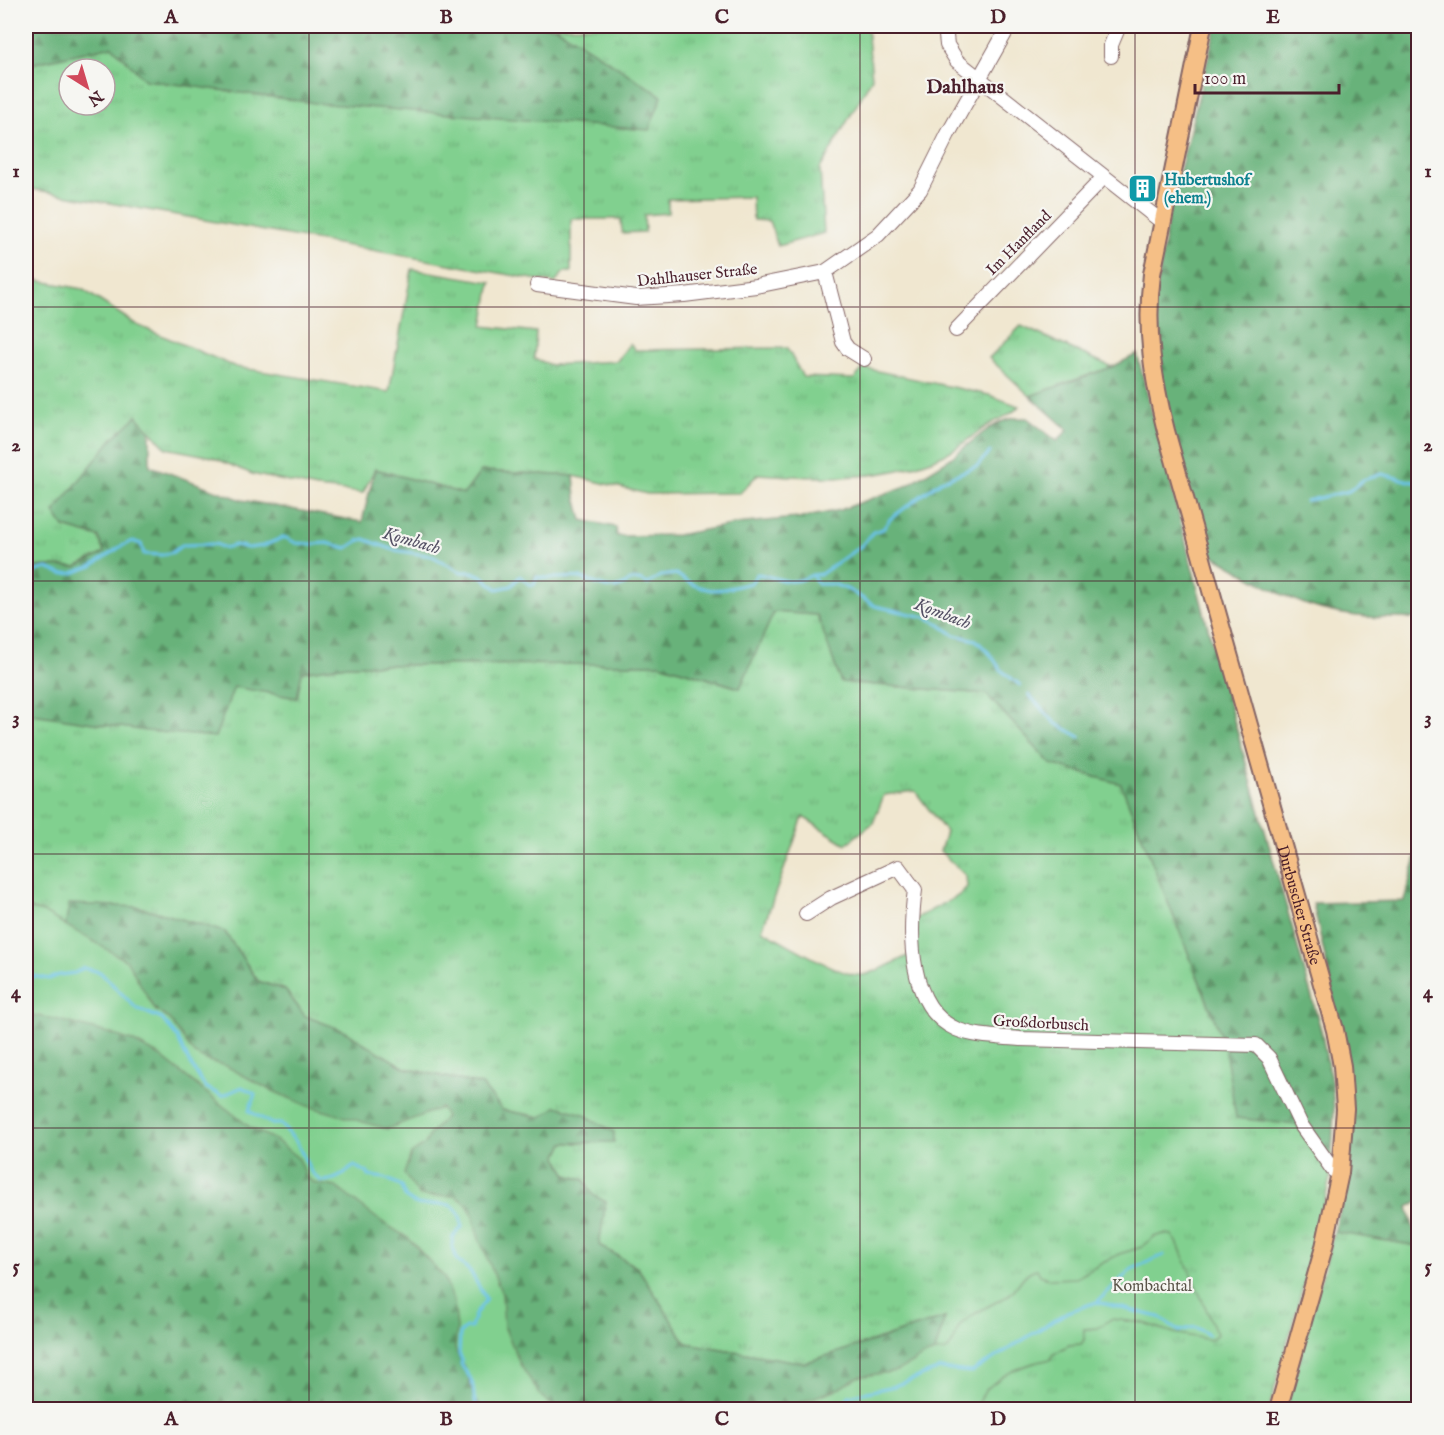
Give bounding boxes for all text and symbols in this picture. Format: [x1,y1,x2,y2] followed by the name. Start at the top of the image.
[163,5,179,30] text: A
[439,5,453,30] text: B
[715,5,729,30] text: C
[990,5,1006,30] text: D
[1266,5,1280,30] text: E
[57,57,117,117] north arrow
[1195,57,1339,95] scale bar
[1204,68,1246,91] text: 100 m
[926,75,1004,100] district label: Dahlhaus
[83,85,107,110] text: N
[12,159,20,184] text: 1
[1424,159,1432,184] text: 1
[1164,171,1253,209] place label: Hubertushof (ehem.)
[1127,172,1159,204] building icon: Hubertushof (ehem.)
[982,206,1057,280] street label: Im Hanfland
[636,260,758,292] street label: Dahlhauser Straße
[11,433,21,458] text: 2
[1423,433,1433,458] text: 2
[379,522,443,561] water label: Kombach
[910,593,974,636] water label: Kombach
[12,706,20,731] text: 3
[1424,706,1432,731] text: 3
[1271,843,1324,967] street label: Durbuscher Straße
[11,980,22,1005] text: 4
[1423,980,1434,1005] text: 4
[992,1011,1090,1037] street label: Großdorbusch
[12,1254,20,1279] text: 5
[1424,1254,1432,1279] text: 5
[1112,1277,1193,1297] park label: Kombachtal
[163,1407,179,1432] text: A
[439,1407,453,1432] text: B
[715,1407,729,1432] text: C
[990,1407,1006,1432] text: D
[1266,1407,1280,1432] text: E

